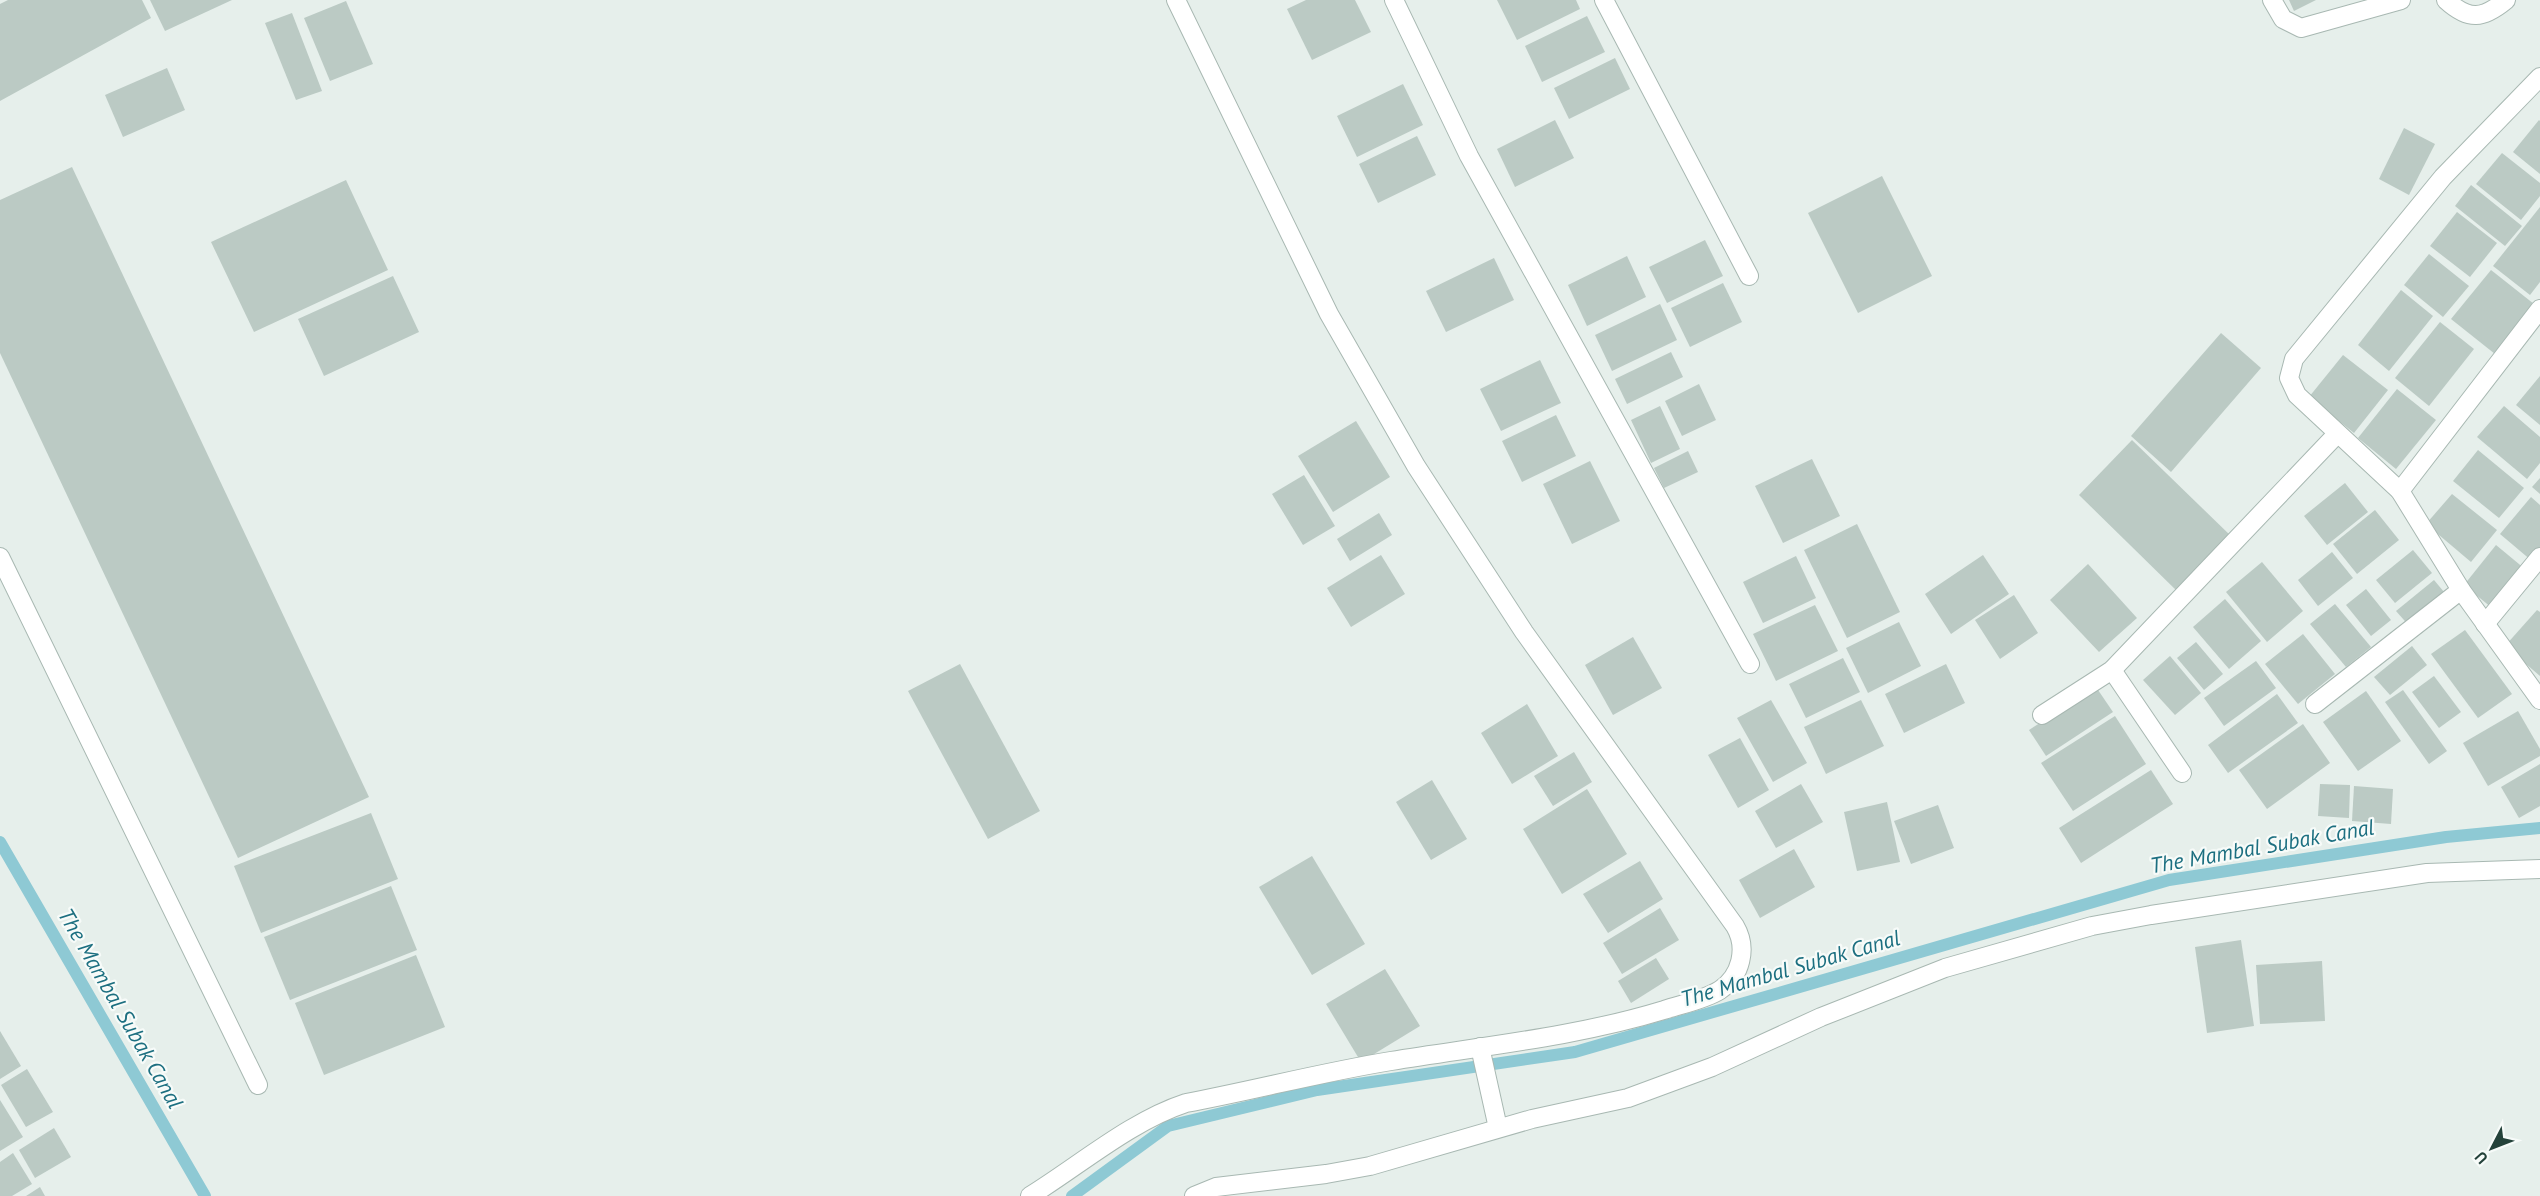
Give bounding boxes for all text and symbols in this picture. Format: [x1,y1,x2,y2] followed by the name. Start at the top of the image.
[2148,812,2376,880] water label: The Mambal Subak Canal
[52,903,190,1113] water label: The Mambal Subak Canal
[1677,923,1903,1013] water label: The Mambal Subak Canal
[2462,1118,2522,1178] north arrow
[2470,1148,2492,1168] text: U

